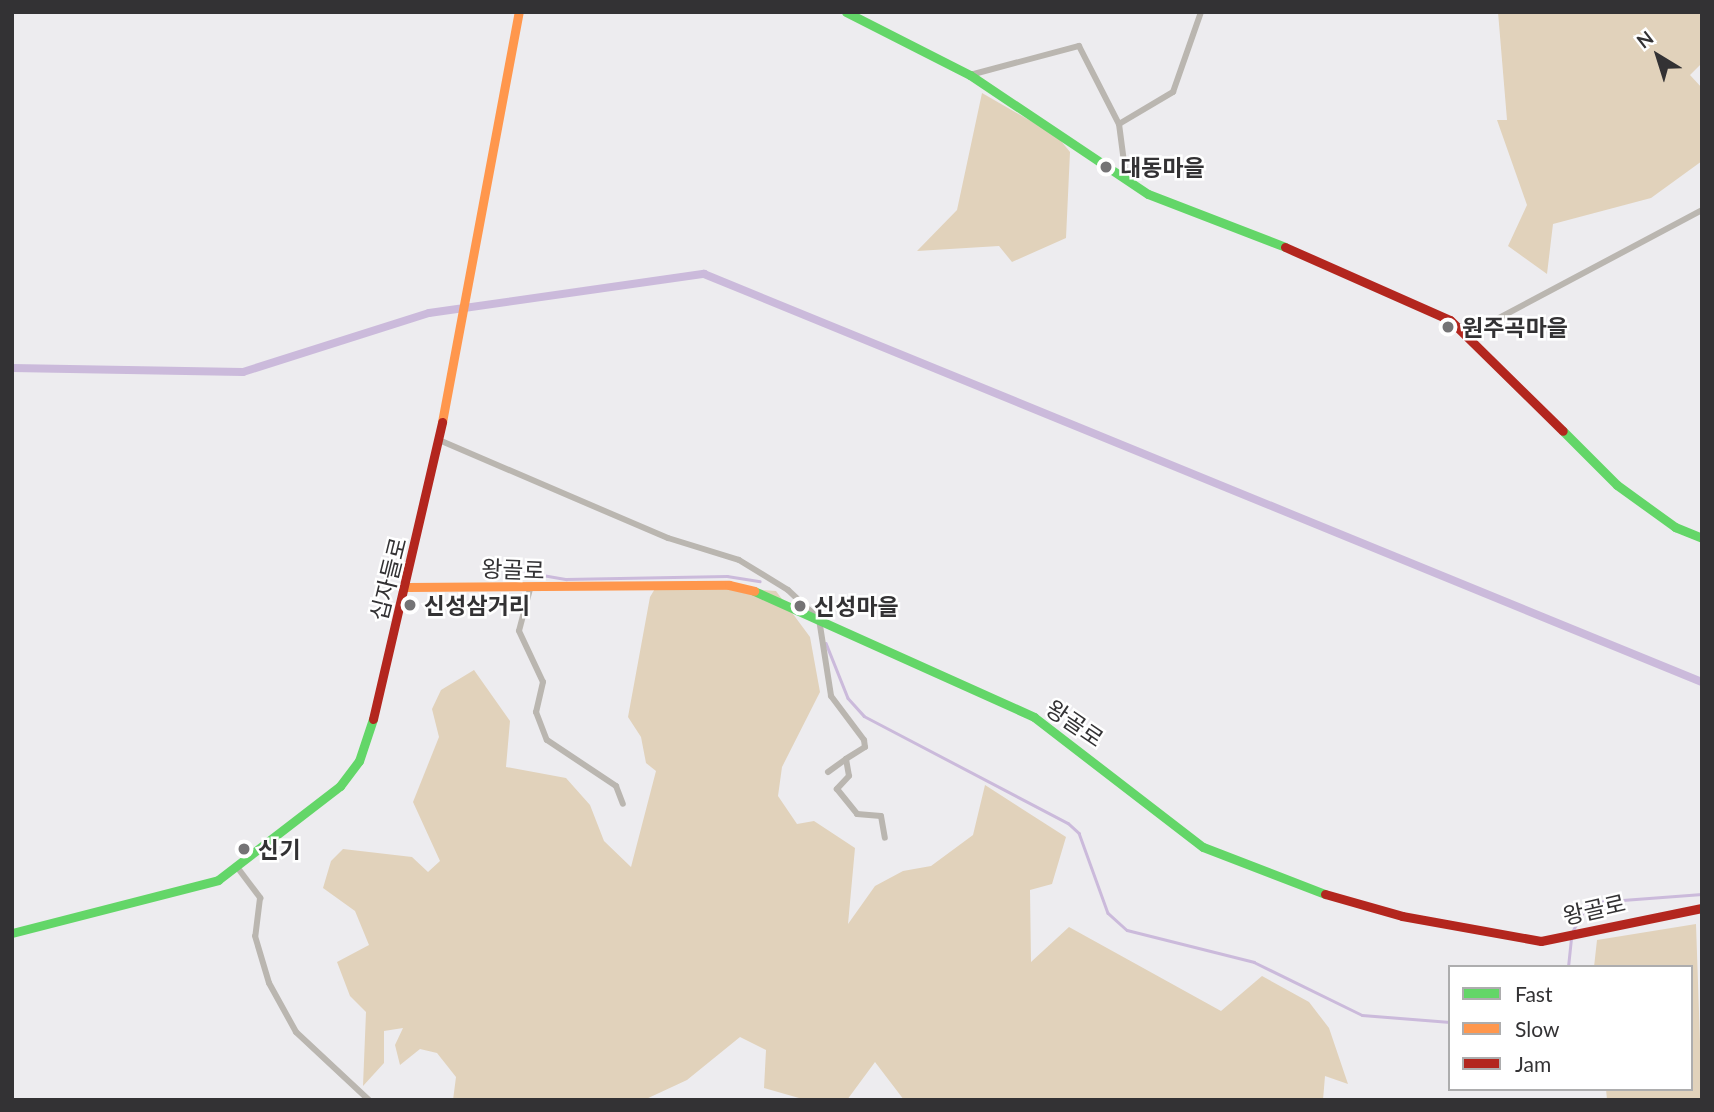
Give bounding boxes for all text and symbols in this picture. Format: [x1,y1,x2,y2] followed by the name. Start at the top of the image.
[1623,21,1693,91] north arrow
[1632,25,1658,53] text: N
[1120,153,1205,181] place label: 대동마을
[1098,159,1114,175] marker: 대동마을
[1462,313,1568,341] place label: 원주곡마을
[1440,319,1456,335] marker: 원주곡마을
[364,535,412,623] street label: 십자들로
[481,554,545,584] street label: 왕골로
[424,591,530,619] place label: 신성삼거리
[814,592,899,620] place label: 신성마을
[402,597,418,613] marker: 신성삼거리
[792,598,808,614] marker: 신성마을
[1041,694,1109,752] street label: 왕골로
[258,835,300,863] place label: 신기
[236,841,252,857] marker: 신기
[1560,888,1628,930] street label: 왕골로
[1448,965,1693,1091] legend
[1515,981,1552,1006] text: Fast
[1515,1016,1559,1041] text: Slow
[1515,1051,1551,1076] text: Jam

